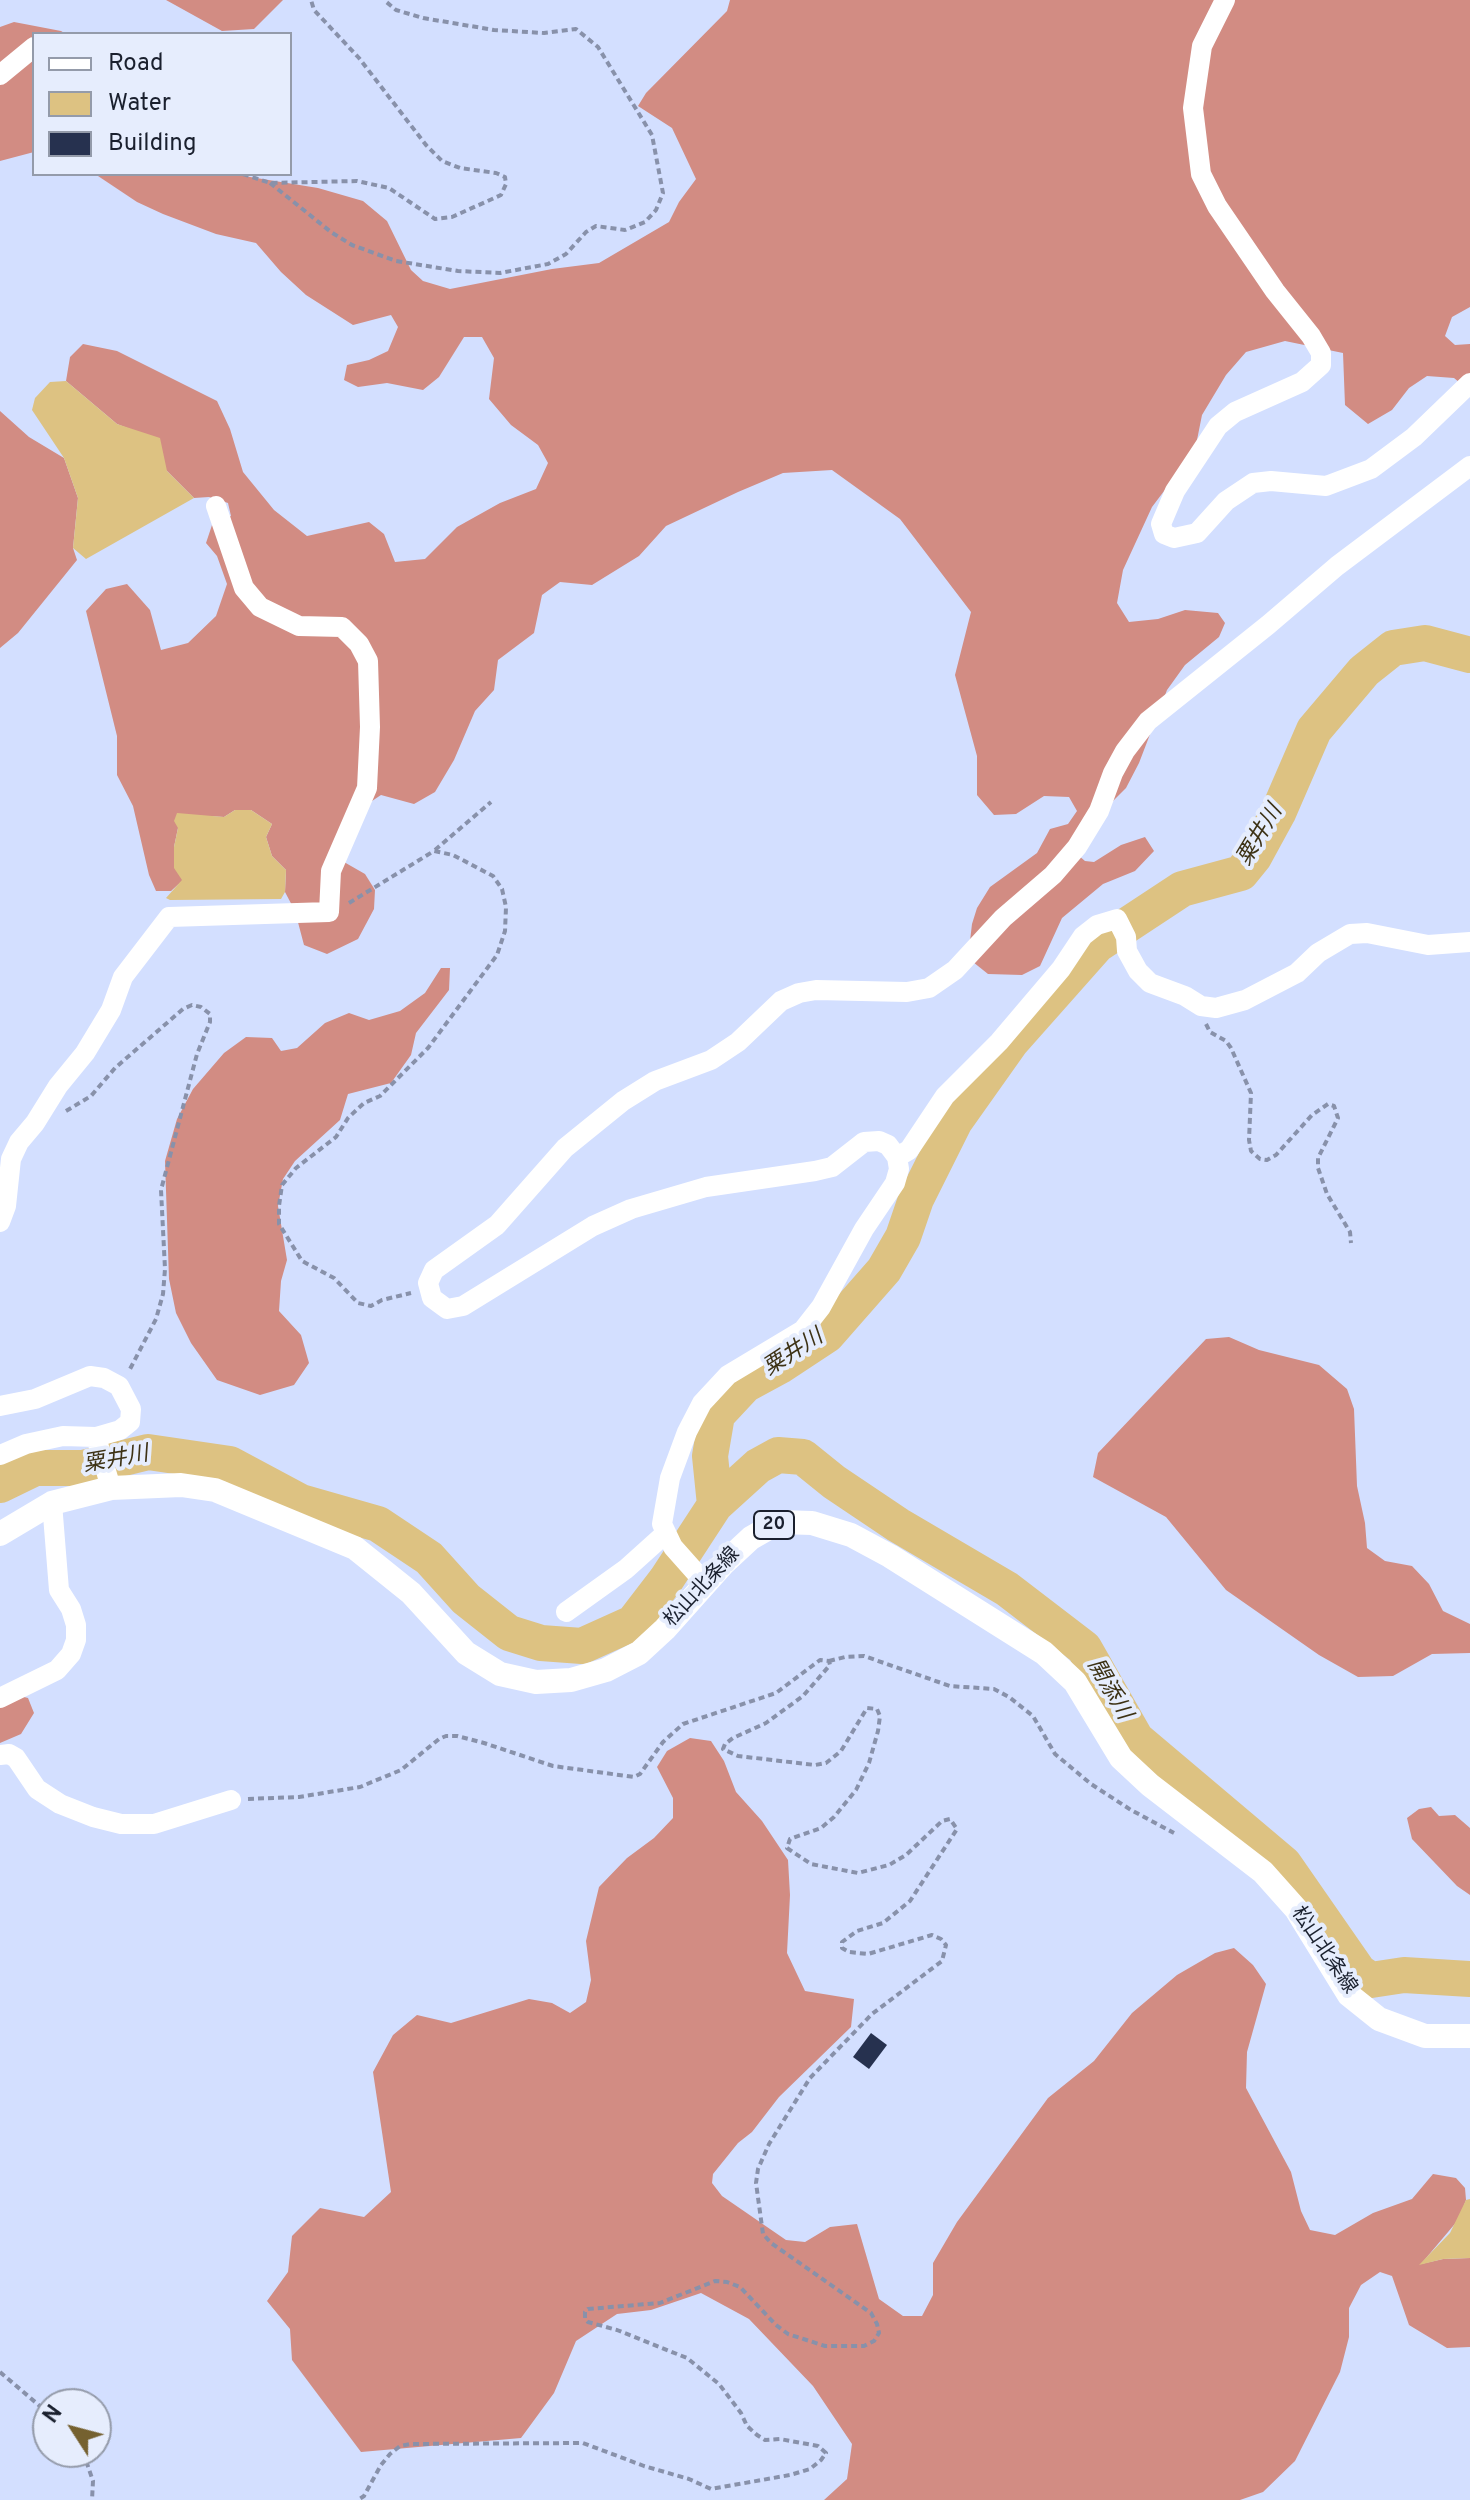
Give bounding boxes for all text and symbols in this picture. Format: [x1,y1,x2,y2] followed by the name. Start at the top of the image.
[32,32,292,176] legend
[108,49,164,79] text: Road
[108,89,171,119] text: Water
[108,129,197,159] text: Building
[1233,801,1289,871] water label: 粟井川
[759,1325,829,1383] water label: 粟井川
[81,1442,151,1480] water label: 粟井川
[754,1511,794,1539] road number: 20
[660,1543,746,1633] street label: 松山北条線
[1080,1655,1136,1725] water label: 開添川
[1285,1903,1361,1999] street label: 松山北条線
[32,2388,112,2468] north arrow
[38,2400,69,2429] text: N

